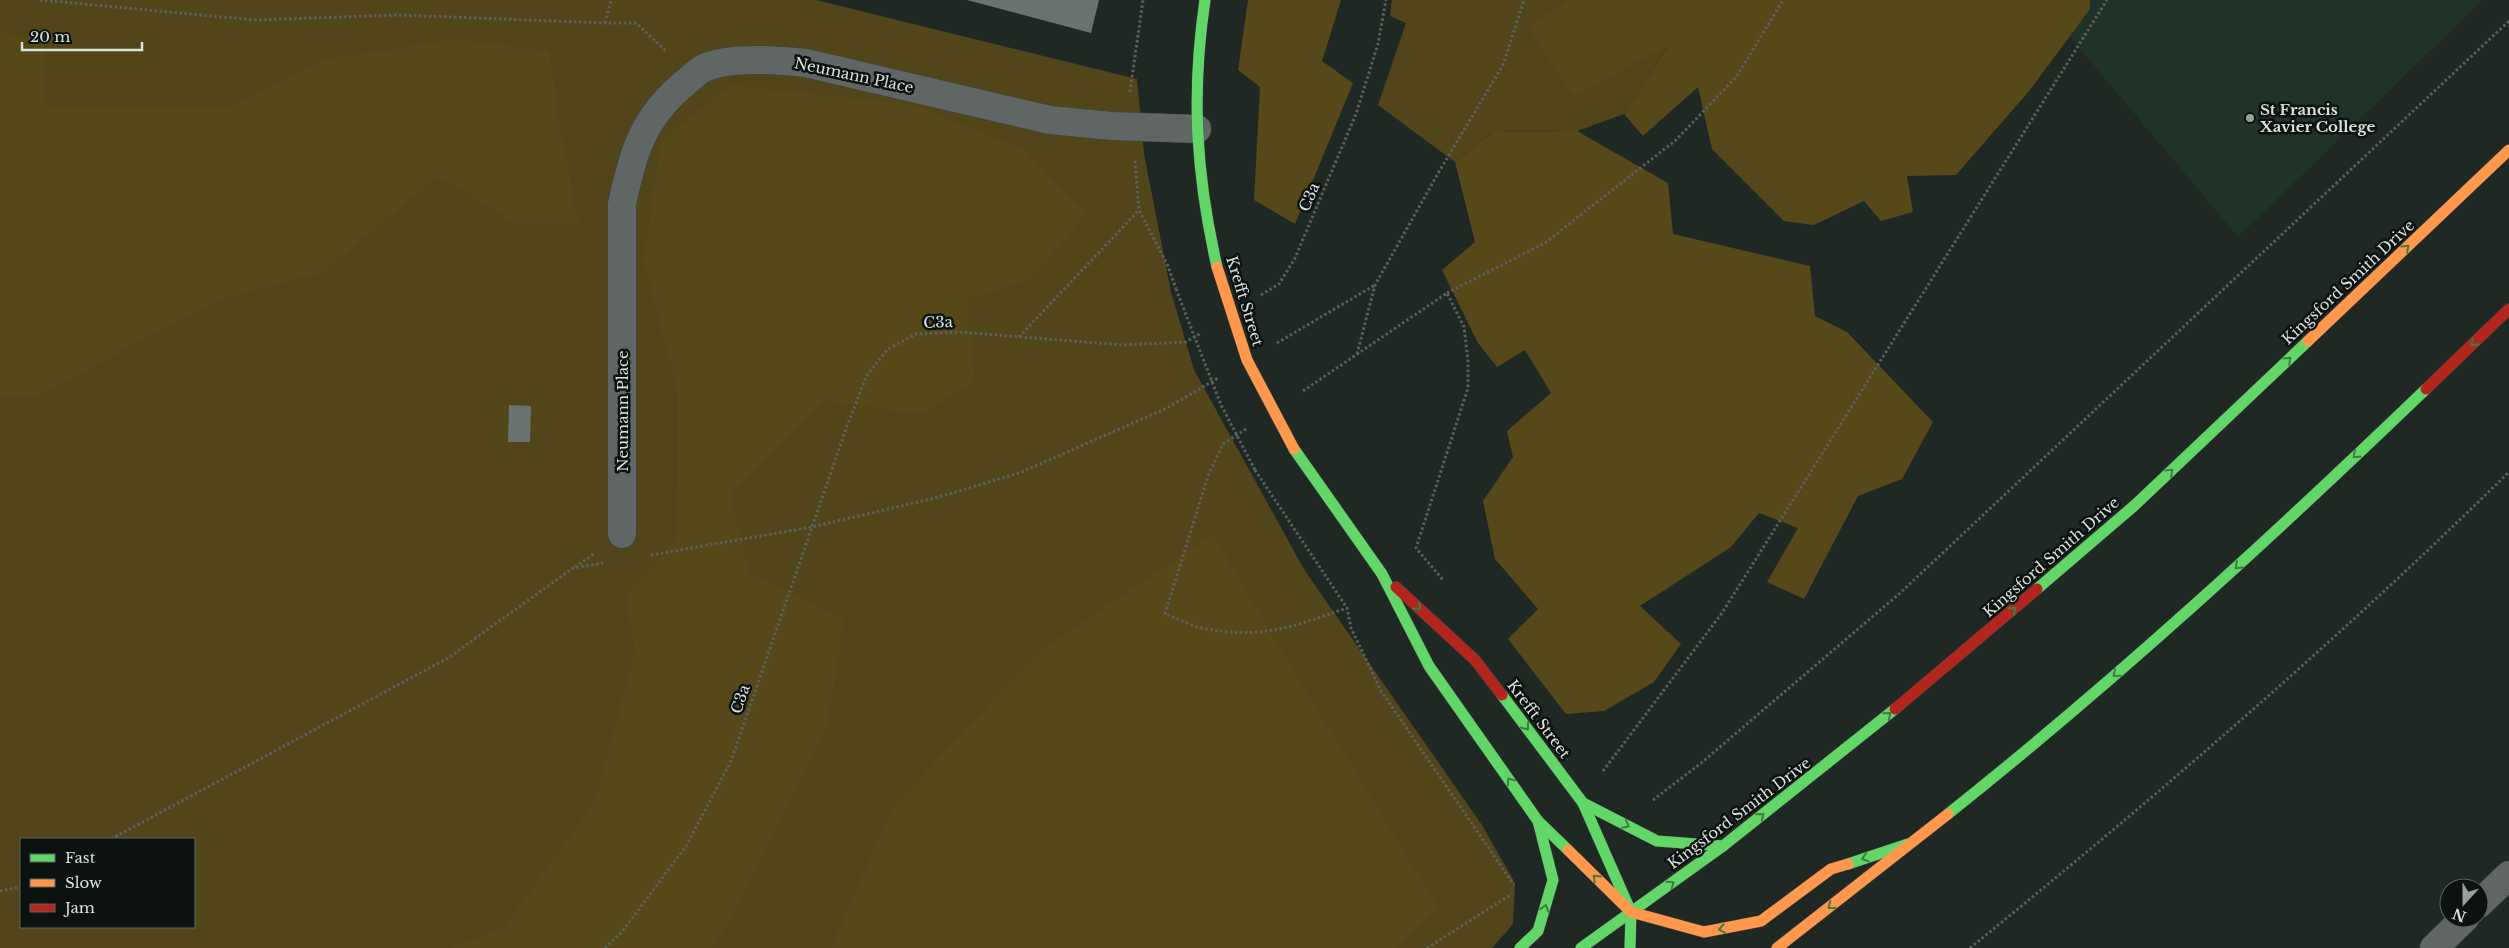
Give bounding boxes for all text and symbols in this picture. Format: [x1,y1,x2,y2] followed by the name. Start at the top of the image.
[22,20,142,52] scale bar
[30,27,70,46] text: 20 m
[793,53,915,97] street label: Neumann Place
[2259,100,2375,136] place label: St Francis Xavier College
[2244,112,2256,124] marker: St Francis Xavier College
[1294,179,1324,214] street label: C3a
[2278,216,2418,348] street label: Kingsford Smith Drive
[2400,245,2409,254] one-way arrow
[1222,254,1268,349] street label: Krefft Street
[923,312,954,332] street label: C3a
[2471,337,2480,346] one-way arrow
[613,350,632,472] street label: Neumann Place
[2282,357,2291,366] one-way arrow
[2353,449,2362,458] one-way arrow
[2165,469,2174,478] one-way arrow
[1979,493,2123,621] street label: Kingsford Smith Drive
[2234,560,2243,569] one-way arrow
[1412,601,1421,610] one-way arrow
[2007,607,2016,616] one-way arrow
[2112,668,2121,677] one-way arrow
[1503,676,1575,762] street label: Krefft Street
[726,681,754,716] street label: C3a
[1882,712,1891,720] one-way arrow
[1520,721,1529,731] one-way arrow
[1664,753,1814,873] street label: Kingsford Smith Drive
[1507,778,1516,787] one-way arrow
[1755,813,1765,822] one-way arrow
[1621,819,1630,829] one-way arrow
[20,838,195,928] legend
[65,848,96,867] text: Fast
[1861,852,1869,862] one-way arrow
[65,873,102,892] text: Slow
[1592,875,1601,884] one-way arrow
[2439,878,2489,928] north arrow
[1665,881,1674,890] one-way arrow
[63,898,95,917] text: Jam
[1828,900,1837,909] one-way arrow
[2450,904,2469,926] text: N
[1539,905,1549,913] one-way arrow
[1718,923,1727,933] one-way arrow

